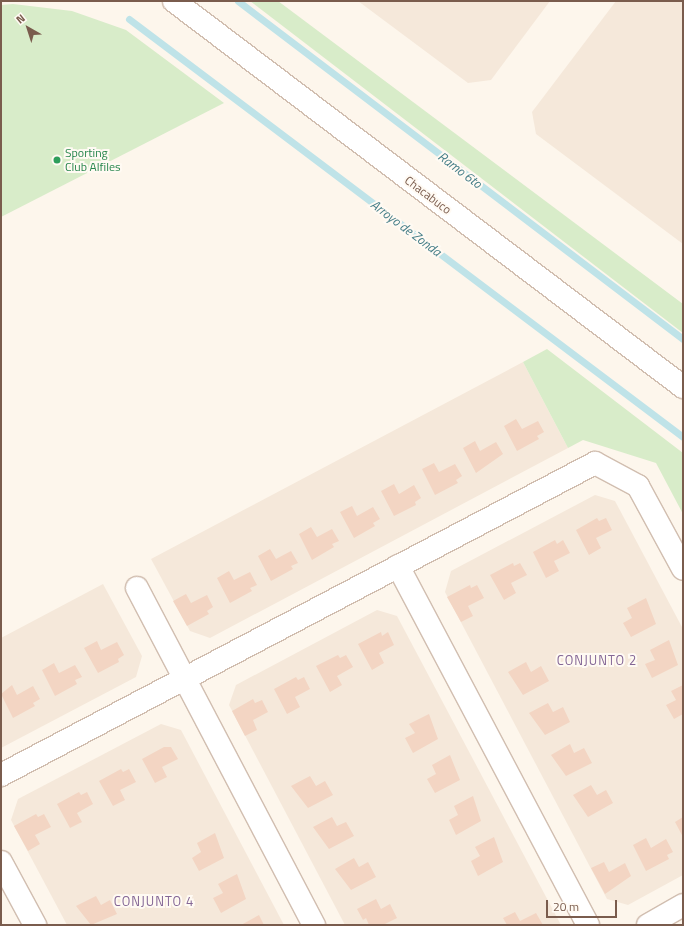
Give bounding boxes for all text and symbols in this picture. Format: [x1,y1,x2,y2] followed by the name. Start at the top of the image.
[8,8,48,48] north arrow
[12,10,28,27] text: N
[65,146,121,174] place label: Sporting Club Alfiles
[435,148,485,192] water label: Ramo 6to
[52,155,62,165] marker: Sporting Club Alfiles
[402,173,454,217] street label: Chacabuco
[368,196,444,260] water label: Arroyo de Zonda
[557,652,637,668] district label: CONJUNTO 2
[548,892,619,918] scale bar
[114,893,194,909] district label: CONJUNTO 4
[553,897,579,916] text: 20 m

